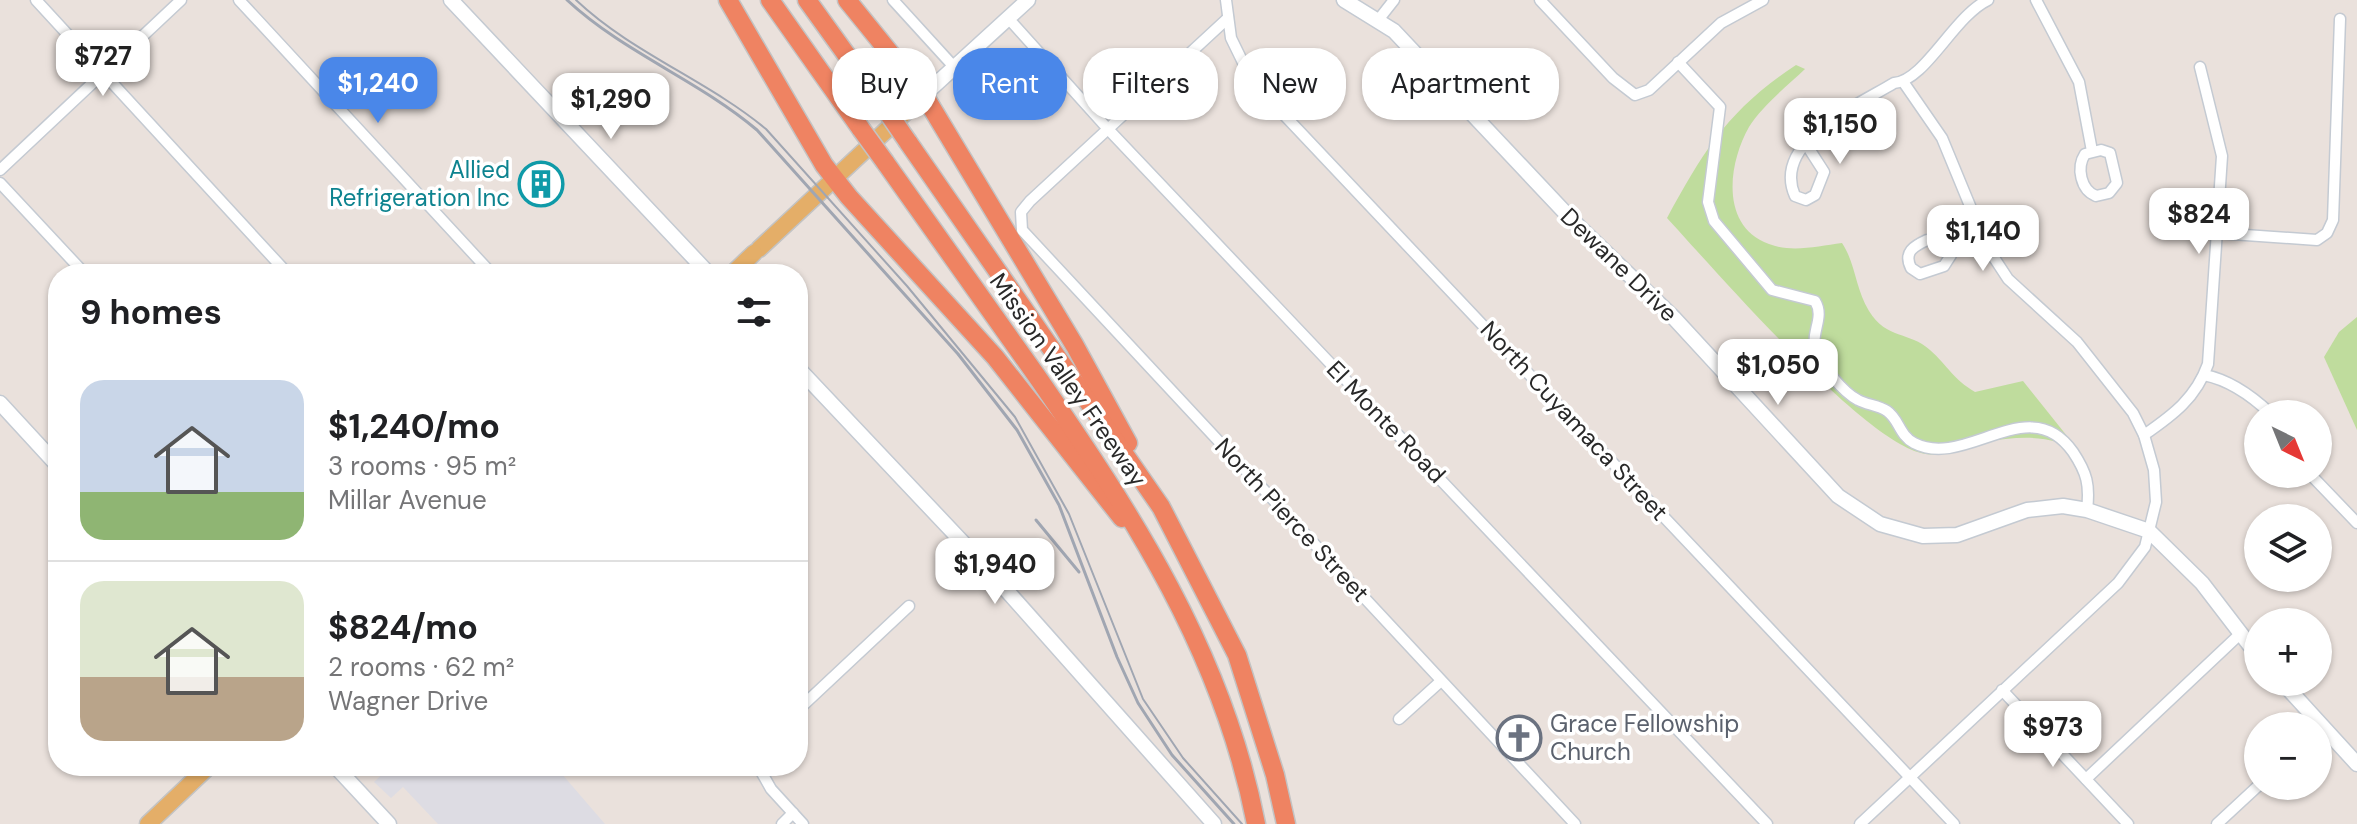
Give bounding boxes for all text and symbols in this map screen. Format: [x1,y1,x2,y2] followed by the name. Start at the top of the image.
[56,30,150,98] pin: $727
[74,39,132,73] text: $727
[832,48,937,120] chip: Buy
[953,48,1067,120] chip: Rent
[1083,48,1218,120] chip: Filters
[1234,48,1346,120] chip: New
[1362,48,1559,120] chip: Apartment
[313,57,443,125] pin: $1,240
[337,66,419,100] text: $1,240
[546,73,676,141] pin: $1,290
[570,82,652,116] text: $1,290
[1775,98,1905,166] pin: $1,150
[1802,107,1878,141] text: $1,150
[329,154,510,213] place label: Allied Refrigeration Inc
[517,160,565,208] building icon: Allied Refrigeration Inc
[2152,188,2246,256] pin: $824
[2167,197,2231,231] text: $824
[1554,201,1685,328] street label: Dewane Drive
[1918,205,2048,273] pin: $1,140
[1945,214,2021,248] text: $1,140
[983,267,1154,492] street label: Mission Valley Freeway
[80,290,222,335] text: 9 homes
[732,290,776,334] icon: filters
[1474,314,1675,527] street label: North Cuyamaca Street
[1713,339,1843,407] pin: $1,050
[1736,348,1820,382] text: $1,050
[1320,354,1453,489] street label: El Monte Road
[2244,400,2332,488] north arrow
[2244,400,2332,800] map controls
[328,404,500,449] text: $1,240/mo
[144,412,240,508] icon: home
[1208,431,1376,608] street label: North Pierce Street
[328,449,516,483] text: 3 rooms · 95 m²
[328,483,487,517] text: Millar Avenue
[2244,504,2332,592] button: layers
[930,538,1060,606] pin: $1,940
[953,547,1037,581] text: $1,940
[328,605,478,650] text: $824/mo
[2244,608,2332,696] button: +
[144,613,240,709] icon: home
[328,650,514,684] text: 2 rooms · 62 m²
[328,684,488,718] text: Wagner Drive
[2006,701,2100,769] pin: $973
[1550,708,1739,767] place label: Grace Fellowship Church
[2022,710,2084,744] text: $973
[2244,712,2332,800] button: −
[1495,714,1543,762] church icon: Grace Fellowship Church

